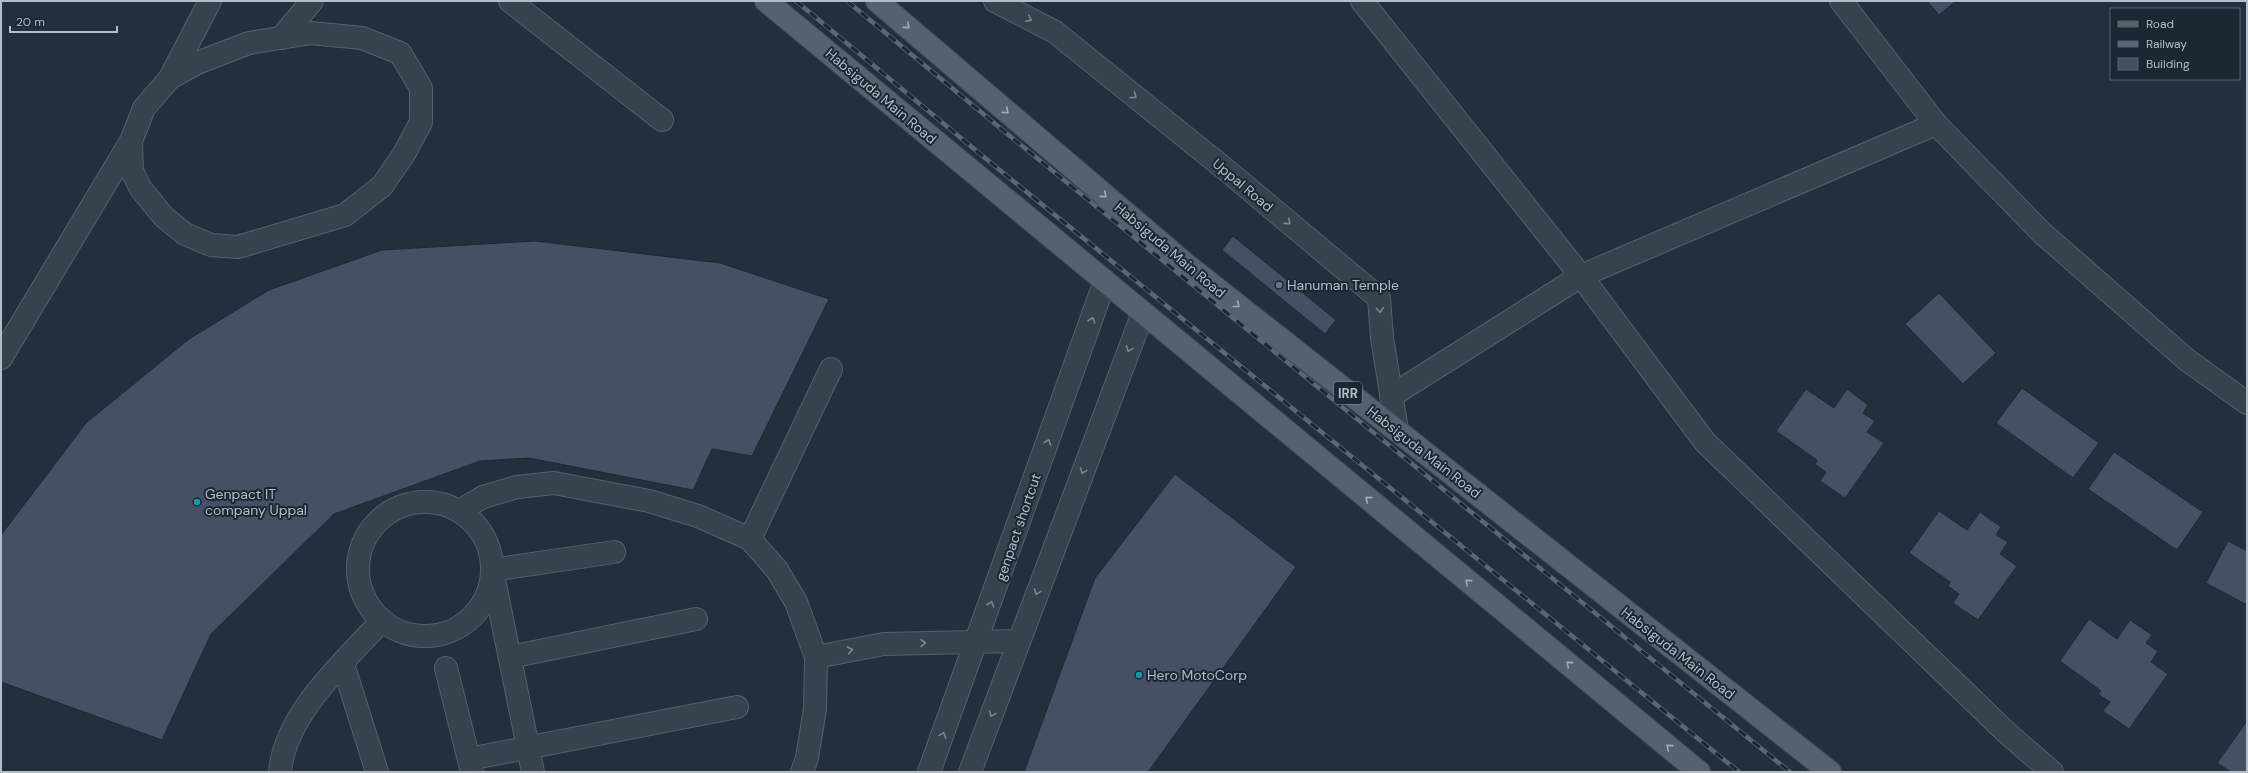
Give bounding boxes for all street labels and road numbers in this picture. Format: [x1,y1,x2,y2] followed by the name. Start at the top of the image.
[822,44,940,148] street label: Habsiguda Main Road
[1209,154,1277,216] street label: Uppal Road
[1111,198,1229,302] street label: Habsiguda Main Road
[1334,382,1362,404] road number: IRR
[1364,402,1484,502] street label: Habsiguda Main Road
[991,471,1045,583] street label: genpact shortcut
[1618,603,1738,703] street label: Habsiguda Main Road

